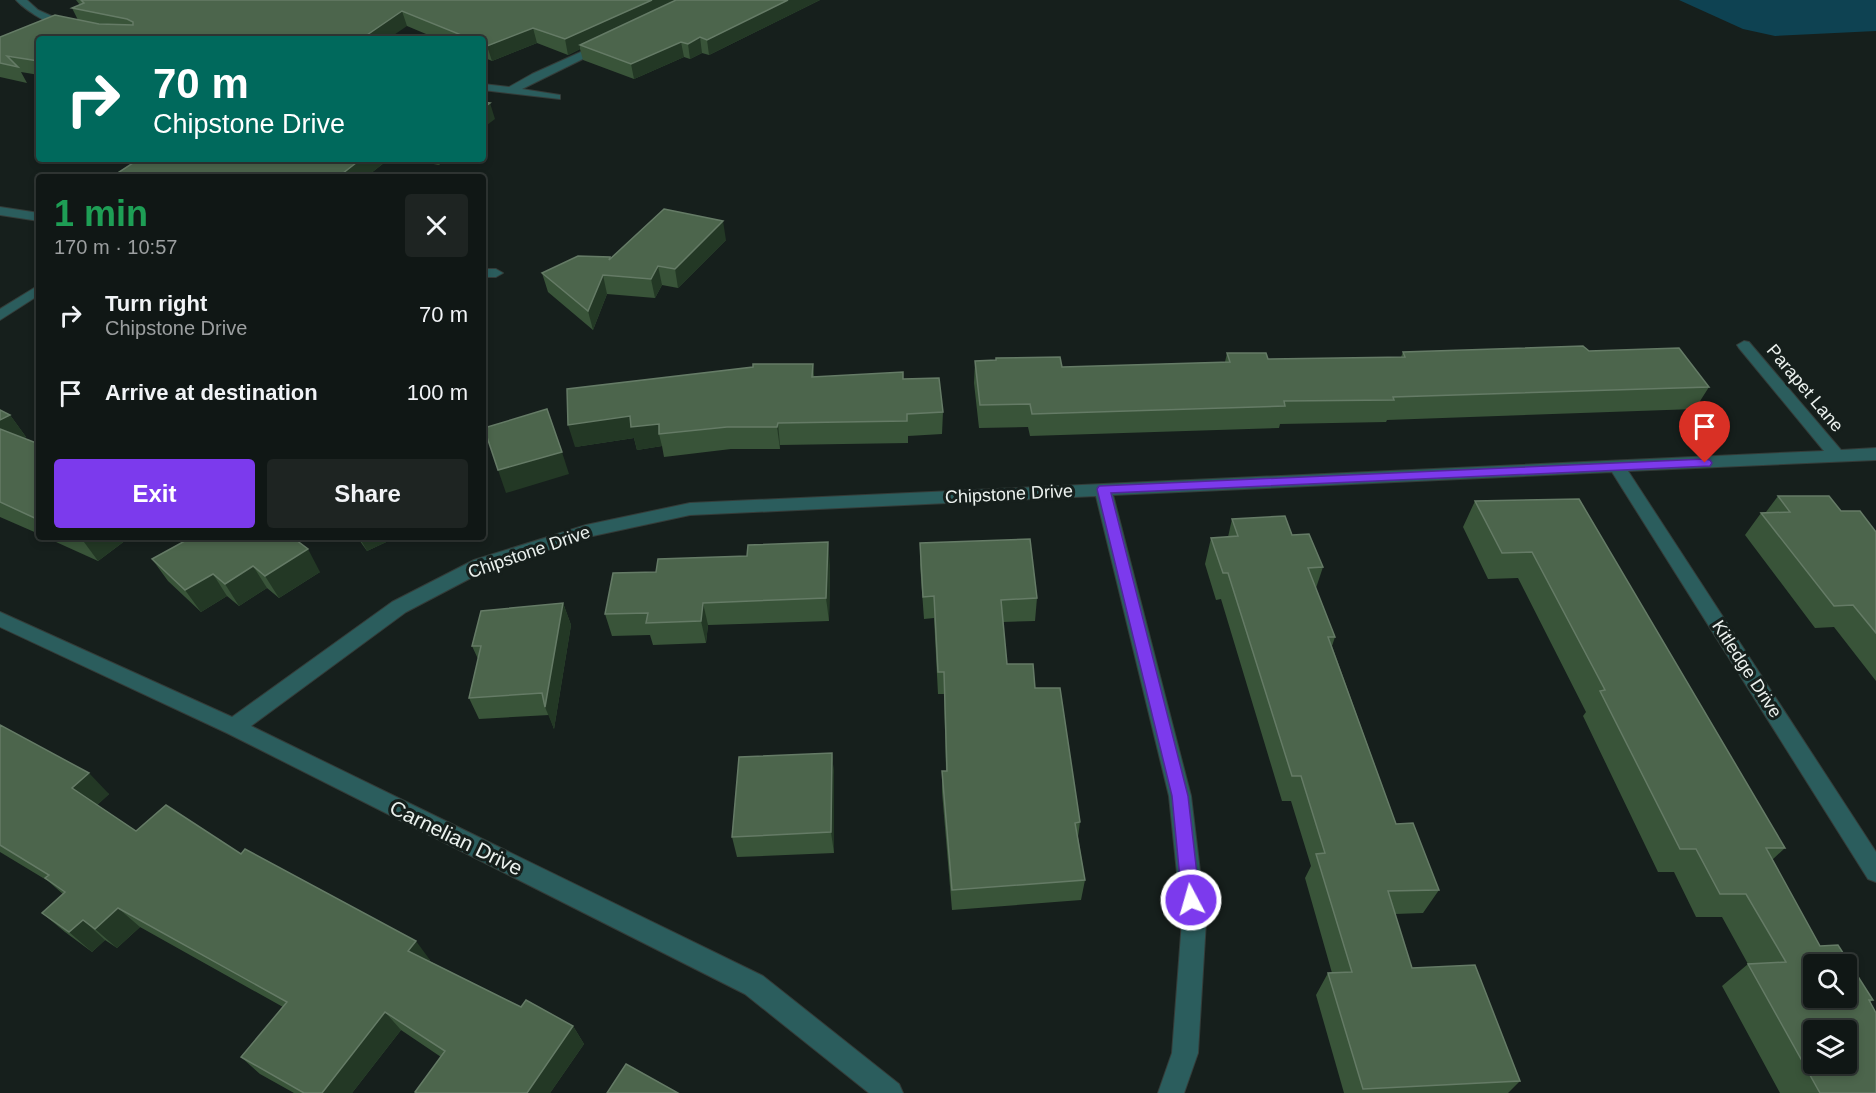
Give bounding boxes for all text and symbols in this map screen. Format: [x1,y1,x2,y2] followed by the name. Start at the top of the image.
[54,60,132,138] icon: right
[153,60,249,107] text: 70 m
[153,109,345,139] text: Chipstone Drive
[54,193,148,234] text: 1 min
[405,194,468,257] button: close
[54,236,177,258] text: 170 m · 10:57
[105,291,207,316] text: Turn right
[54,299,87,332] icon: right
[419,302,468,327] text: 70 m
[105,317,247,339] text: Chipstone Drive
[1763,340,1847,436] street label: Parapet Lane
[54,377,87,410] icon: arrive
[105,380,318,405] text: Arrive at destination
[407,380,468,405] text: 100 m
[1679,401,1730,463] pin
[1688,410,1721,443] icon: arrive
[54,459,255,528] button: Exit
[267,459,468,528] button: Share
[945,481,1073,507] street label: Chipstone Drive
[465,522,593,582] street label: Chipstone Drive
[1708,617,1786,721] street label: Kitledge Drive
[386,795,526,880] street label: Carnelian Drive
[1159,868,1223,932] position arrow
[1803,954,1857,1074] map controls
[1803,954,1857,1008] button: search
[1803,1020,1857,1074] button: layers

